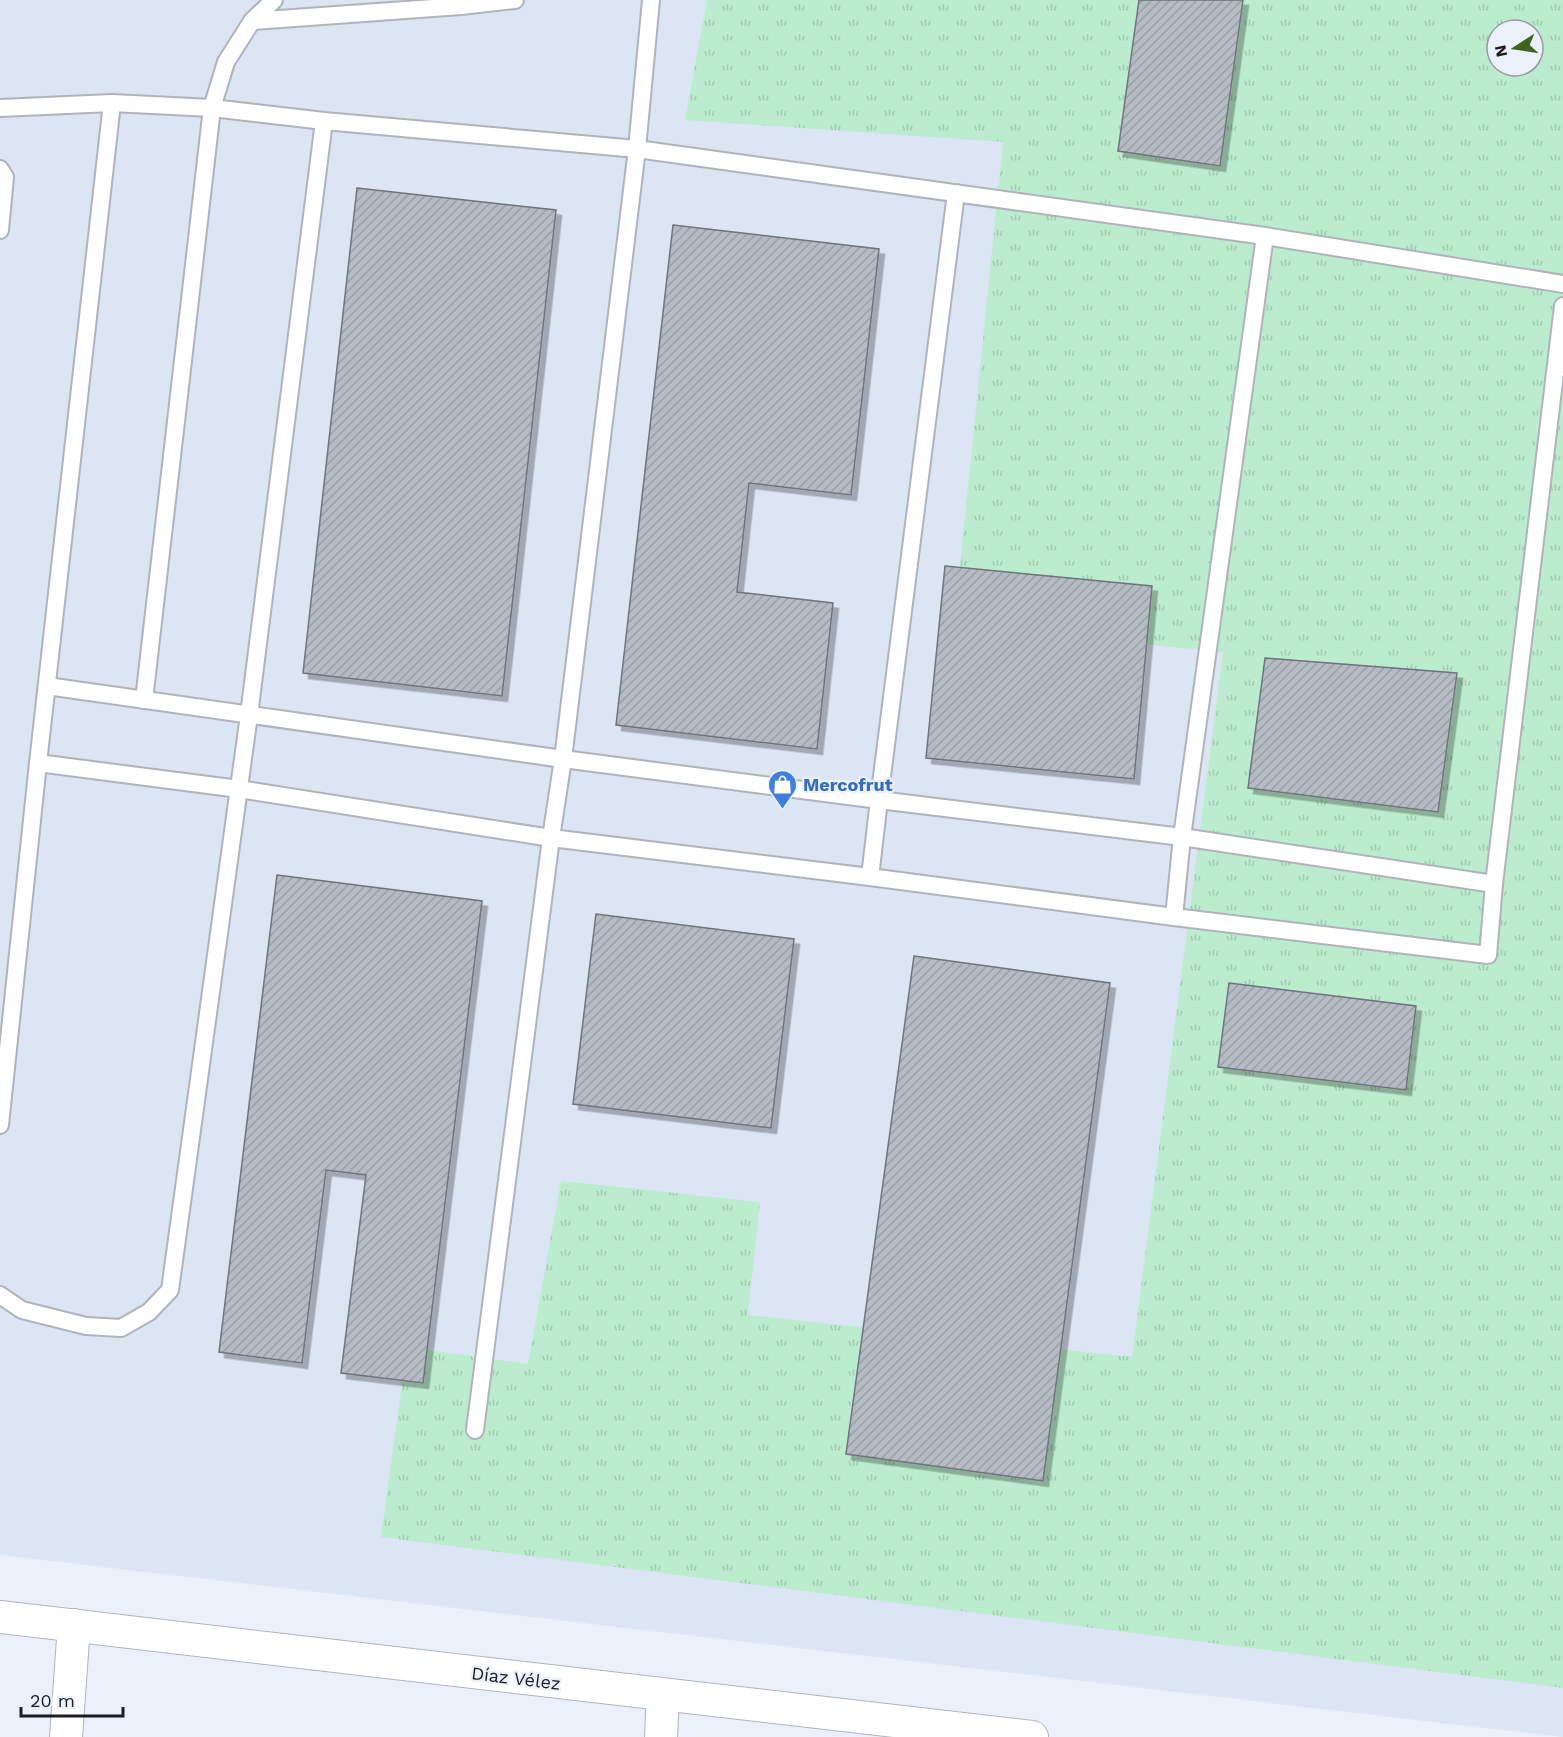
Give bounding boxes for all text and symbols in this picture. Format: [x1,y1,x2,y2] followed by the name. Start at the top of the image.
[1485,18,1545,78] north arrow
[1490,43,1511,59] text: N
[766,768,798,810] shop icon: Mercofrut
[803,774,893,795] place label: Mercofrut
[470,1662,562,1694] street label: Díaz Vélez
[21,1680,123,1718] scale bar
[30,1690,75,1711] text: 20 m

